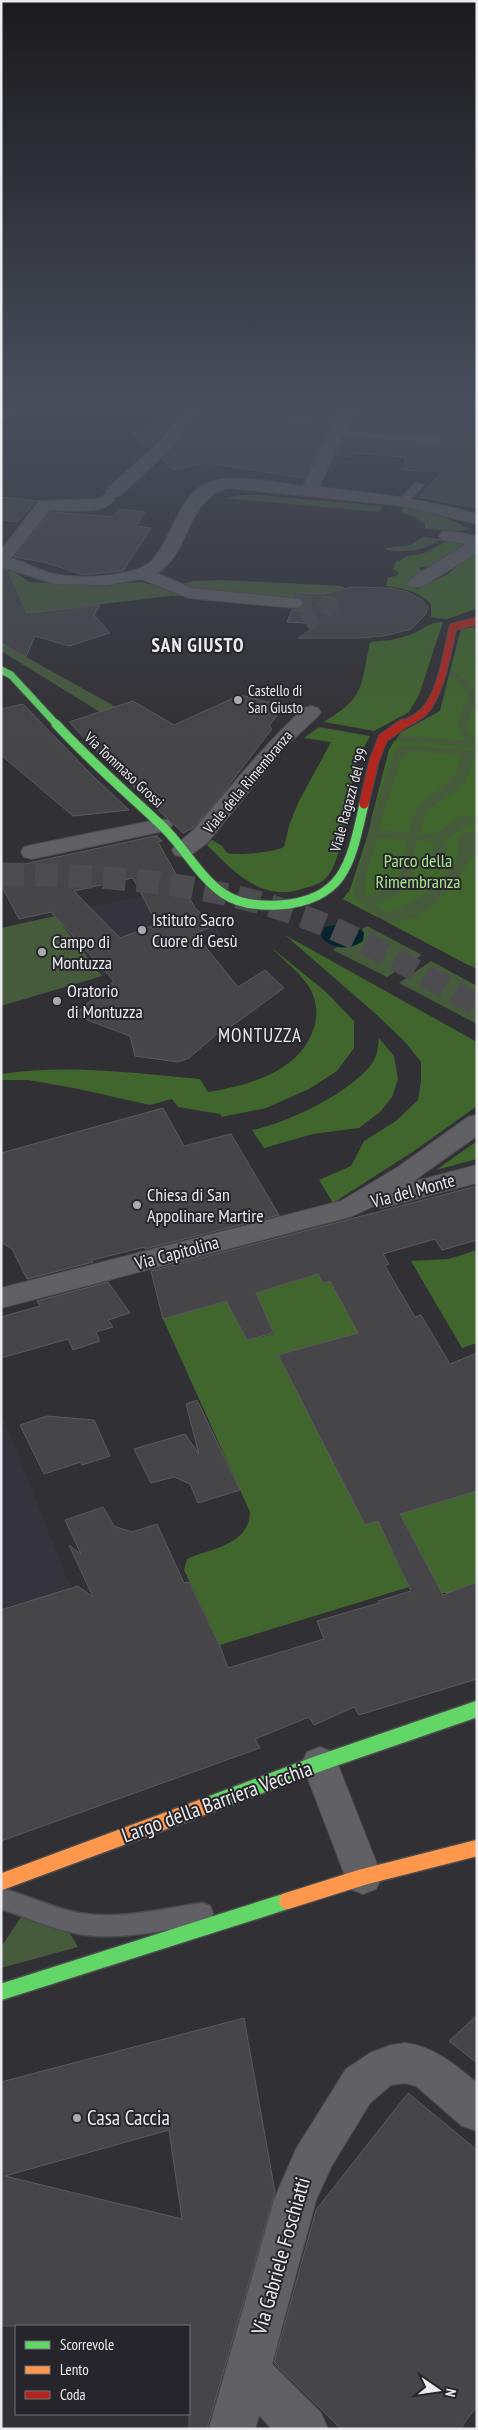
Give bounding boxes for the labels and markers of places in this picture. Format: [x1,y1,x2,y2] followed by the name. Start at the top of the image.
[248,681,303,717] place label: Castello di San Giusto
[232,694,244,706] marker: Castello di San Giusto
[152,908,237,952] place label: Istituto Sacro Cuore di Gesù
[136,924,148,936] marker: Istituto Sacro Cuore di Gesù
[52,930,112,974] place label: Campo di Montuzza
[36,946,48,958] marker: Campo di Montuzza
[67,979,143,1023] place label: Oratorio di Montuzza
[51,995,63,1007] marker: Oratorio di Montuzza
[147,1183,264,1227] place label: Chiesa di San Appolinare Martire
[131,1199,143,1211] marker: Chiesa di San Appolinare Martire
[87,2104,170,2131] place label: Casa Caccia
[71,2112,83,2124] marker: Casa Caccia

